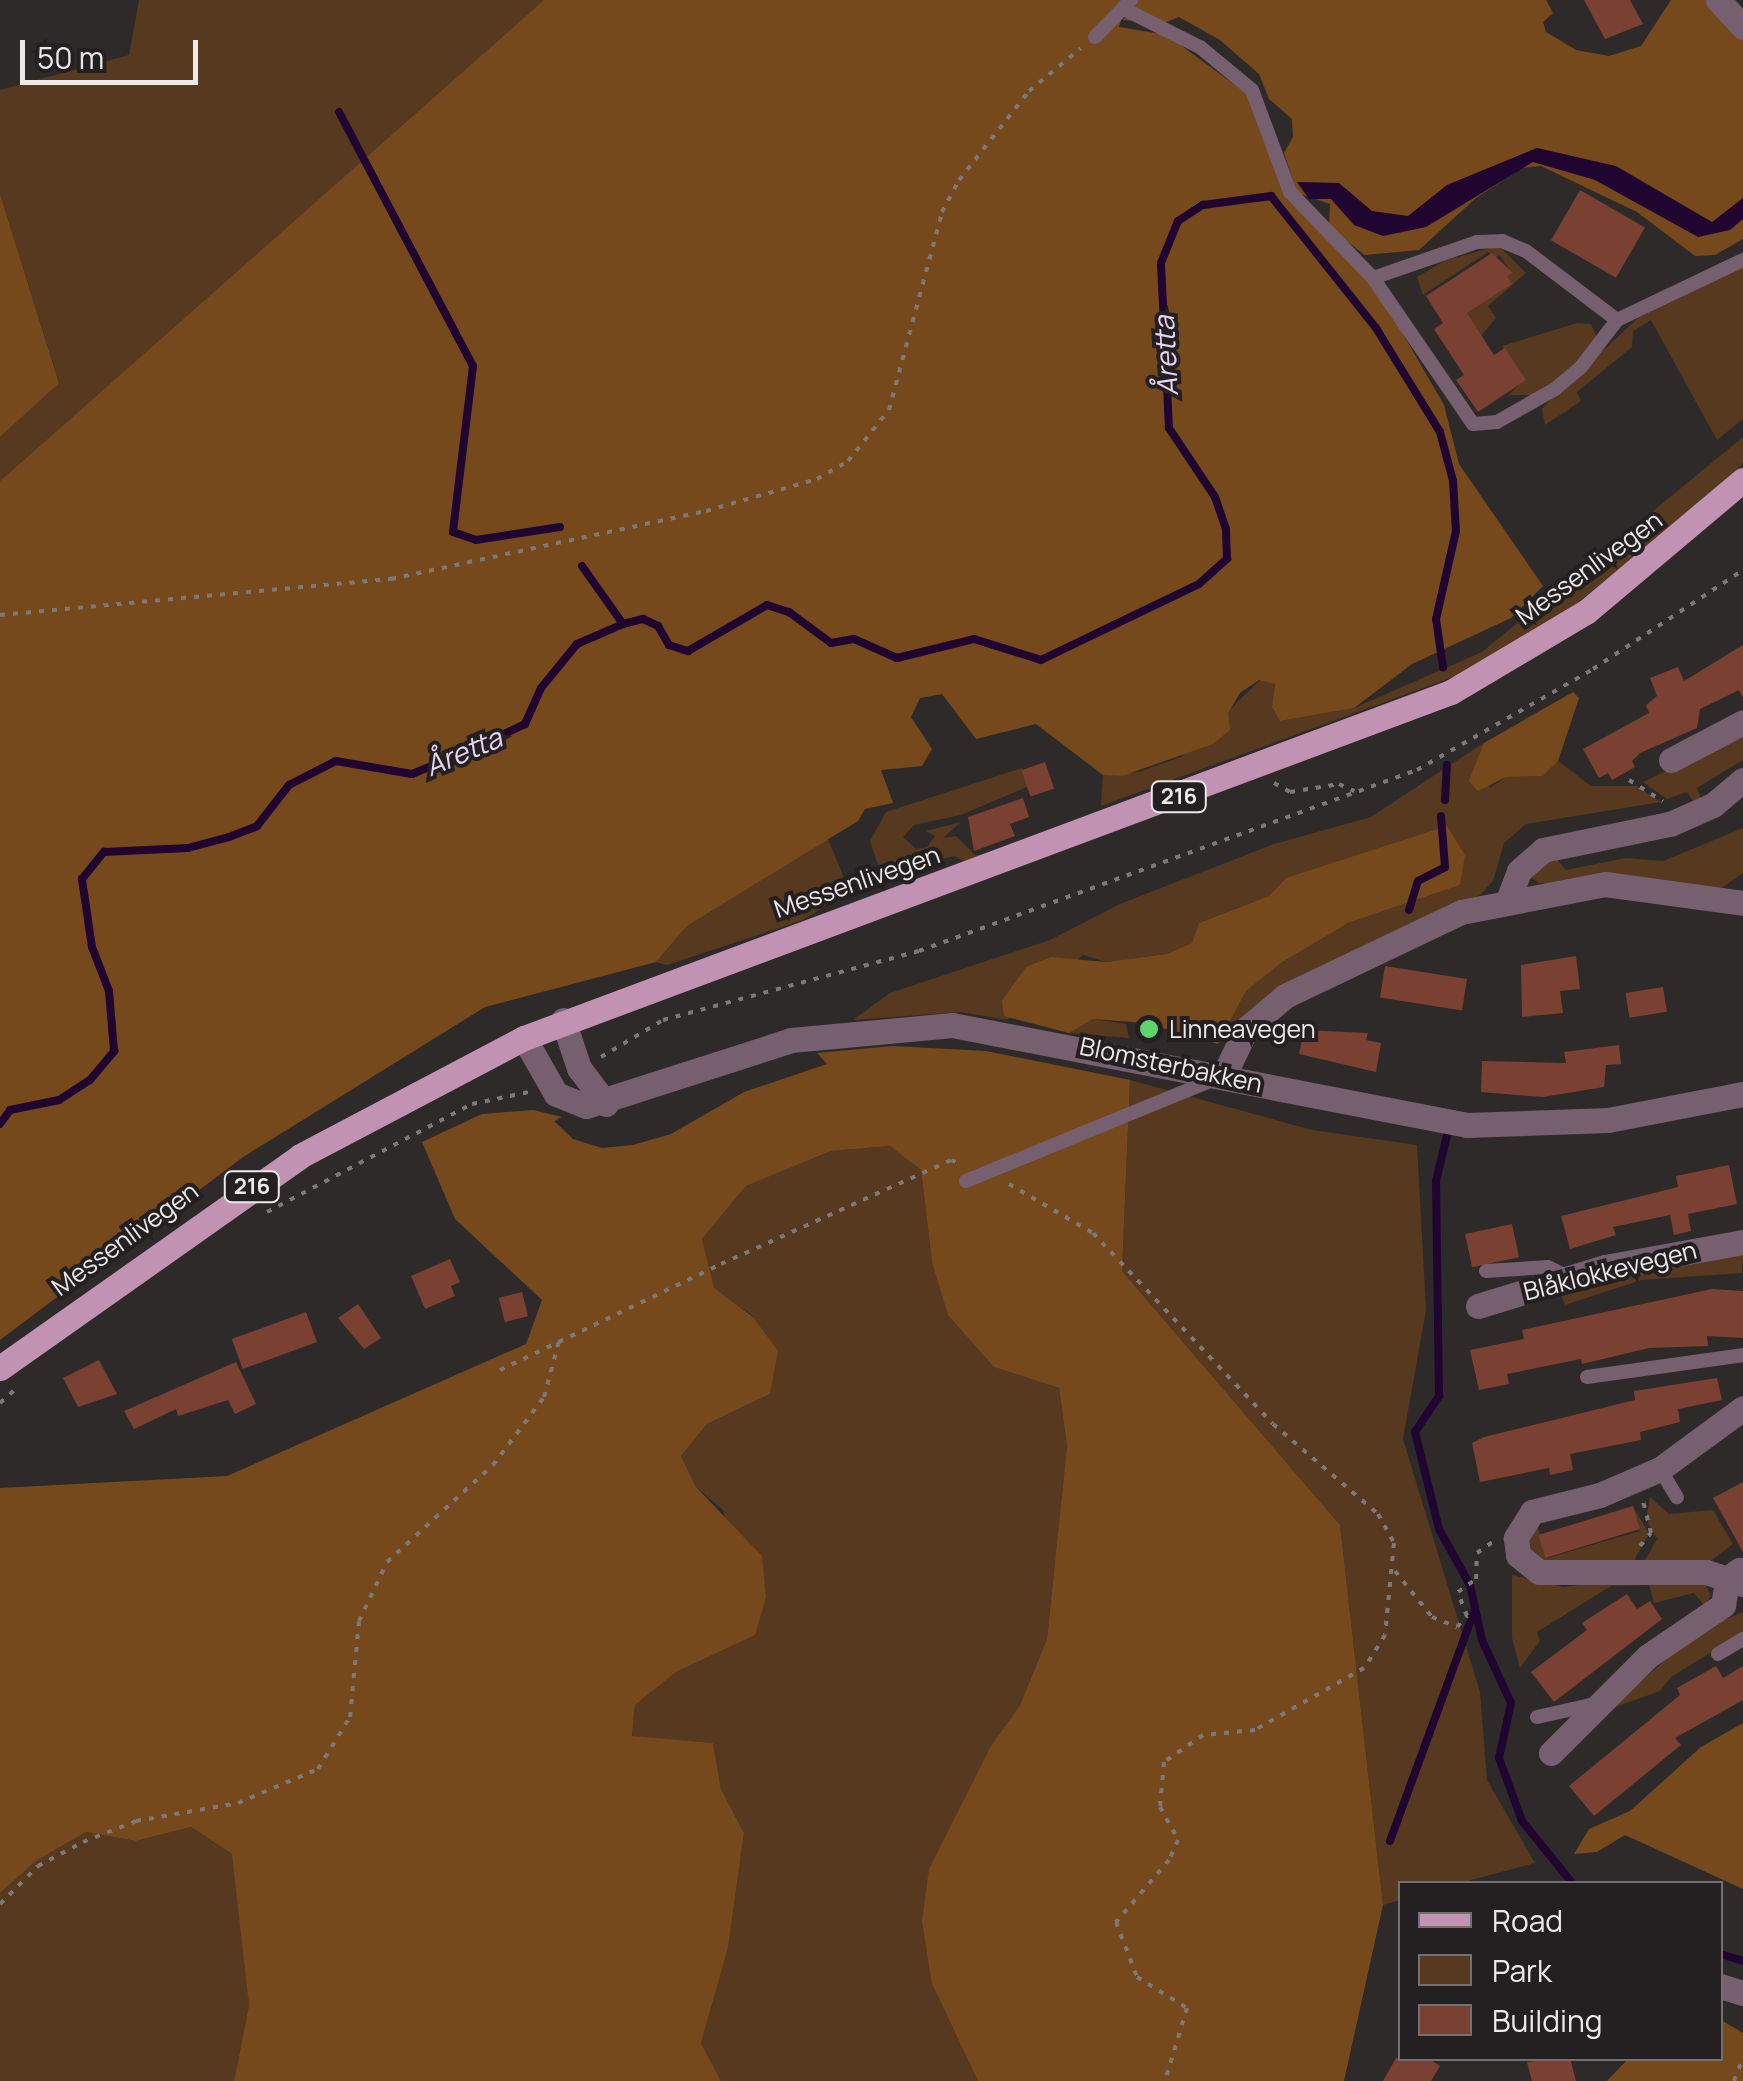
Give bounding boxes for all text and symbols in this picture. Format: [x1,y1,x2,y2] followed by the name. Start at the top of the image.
[25,20,202,82] scale bar
[37,37,104,78] text: 50 m
[1146,315,1184,397] water label: Åretta
[1510,505,1668,631] street label: Messenlivegen
[420,720,506,782] water label: Åretta
[1149,780,1209,814] road number: 216
[770,840,944,924] street label: Messenlivegen
[1169,1014,1316,1044] place label: Linneavegen
[1138,1018,1160,1040] marker: Linneavegen
[1077,1031,1265,1099] street label: Blomsterbakken
[222,1170,282,1204] road number: 216
[46,1176,204,1302] street label: Messenlivegen
[1520,1235,1700,1307] street label: Blåklokkevegen
[1398,1881,1723,2061] legend
[1492,1900,1563,1941] text: Road
[1492,1950,1552,1991] text: Park
[1492,2000,1603,2041] text: Building

